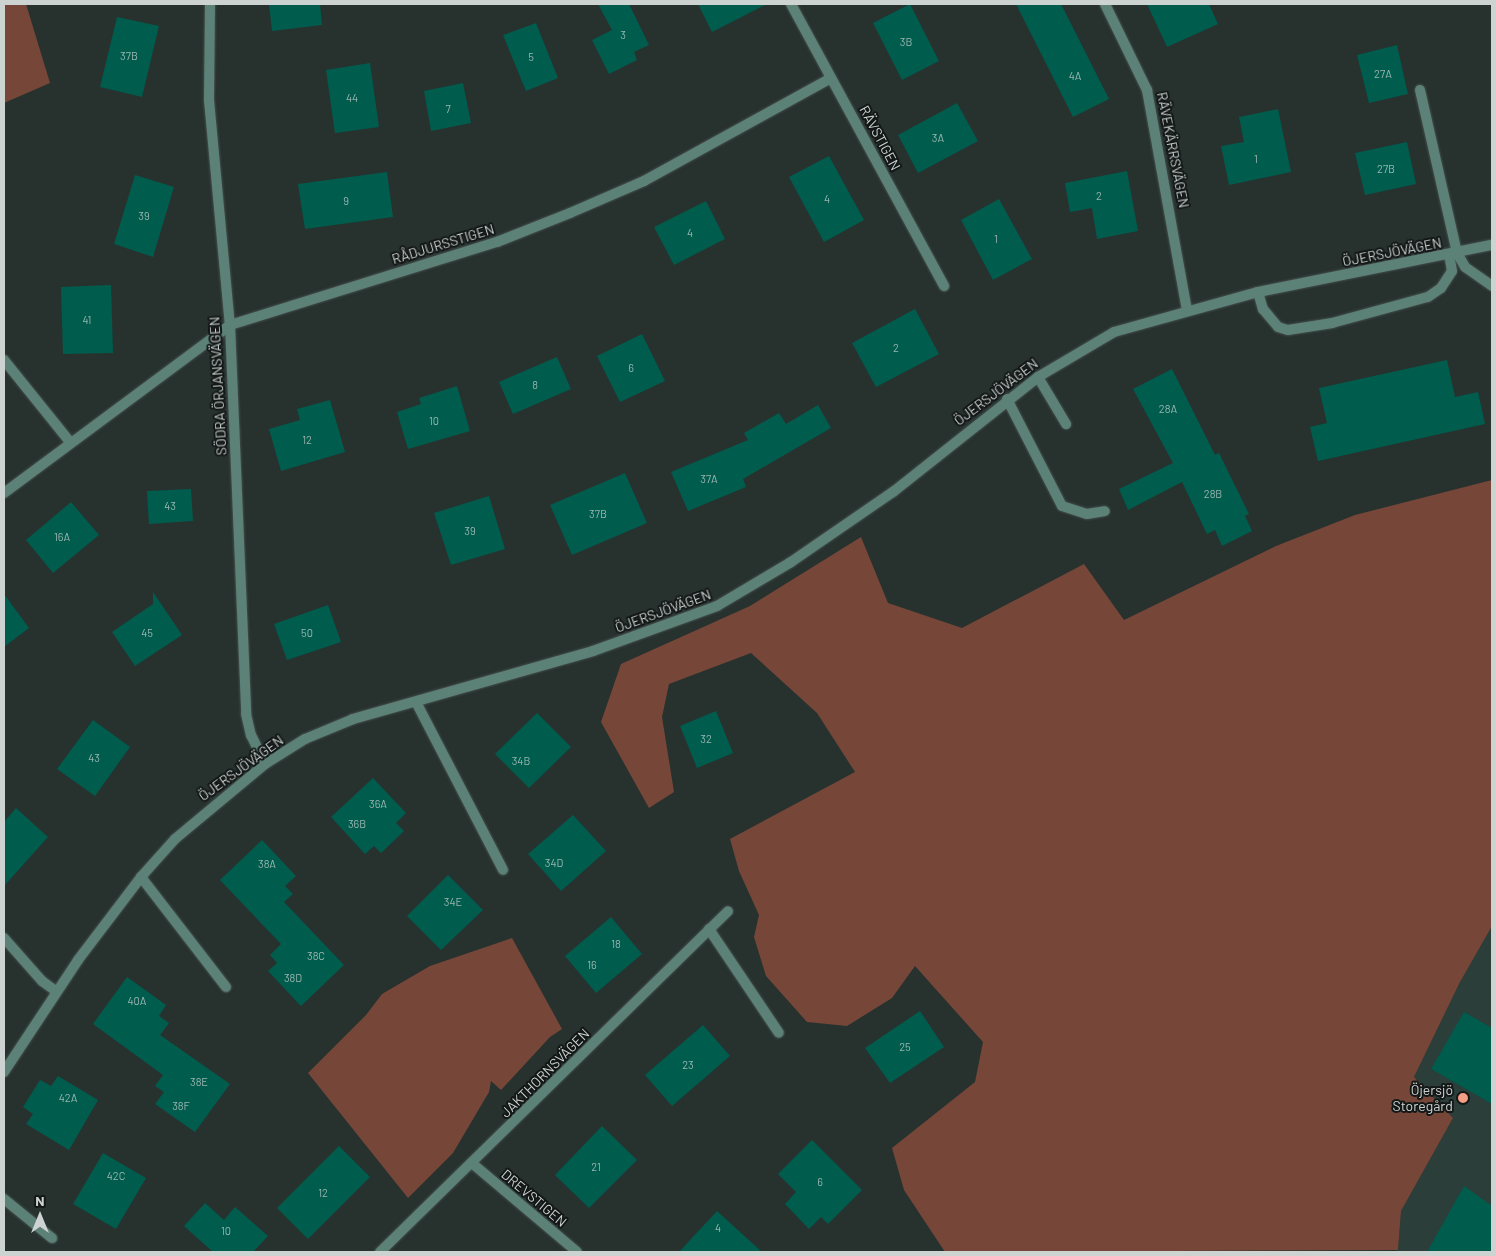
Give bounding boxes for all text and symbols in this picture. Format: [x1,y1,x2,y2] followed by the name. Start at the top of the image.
[620,28,626,42] house number: 3
[900,35,912,49] house number: 3B
[120,49,138,63] house number: 37B
[528,50,534,64] house number: 5
[1374,67,1392,81] house number: 27A
[1069,69,1081,83] house number: 4A
[346,91,358,105] house number: 44
[1154,91,1192,209] street label: RÄVEKÄRRSVÄGEN
[445,102,451,116] house number: 7
[856,103,904,173] street label: RÄVSTIGEN
[932,131,944,145] house number: 3A
[1254,152,1258,166] house number: 1
[1377,162,1395,176] house number: 27B
[1096,189,1102,203] house number: 2
[824,192,830,206] house number: 4
[343,194,349,208] house number: 9
[138,209,150,223] house number: 39
[390,220,496,268] street label: RÅDJURSSTIGEN
[687,226,693,240] house number: 4
[994,232,998,246] house number: 1
[1341,234,1443,270] street label: ÖJERSJÖVÄGEN
[83,313,91,327] house number: 41
[206,316,230,456] street label: SÖDRA ÖRJANSVÄGEN
[893,341,899,355] house number: 2
[951,355,1041,429] street label: ÖJERSJÖVÄGEN
[628,361,634,375] house number: 6
[532,378,538,392] house number: 8
[1159,402,1177,416] house number: 28A
[429,414,439,428] house number: 10
[302,433,312,447] house number: 12
[700,472,718,486] house number: 37A
[1204,487,1222,501] house number: 28B
[164,499,176,513] house number: 43
[589,507,607,521] house number: 37B
[464,524,476,538] house number: 39
[54,530,70,544] house number: 16A
[613,586,713,636] street label: ÖJERSJÖVÄGEN
[141,626,153,640] house number: 45
[301,626,313,640] house number: 50
[195,732,287,804] street label: ÖJERSJÖVÄGEN
[700,732,712,746] house number: 32
[88,751,100,765] house number: 43
[512,754,530,768] house number: 34B
[369,797,387,811] house number: 36A
[348,817,366,831] house number: 36B
[545,856,563,870] house number: 34D
[258,857,276,871] house number: 38A
[444,895,462,909] house number: 34E
[611,937,621,951] house number: 18
[307,949,325,963] house number: 38C
[587,958,597,972] house number: 16
[284,971,302,985] house number: 38D
[128,994,146,1008] house number: 40A
[497,1025,593,1121] street label: JAKTHORNSVÄGEN
[899,1040,911,1054] house number: 25
[682,1058,694,1072] house number: 23
[190,1075,208,1089] house number: 38E
[1393,1082,1453,1114] place label: Öjersjö Storegård
[59,1091,77,1105] house number: 42A
[1457,1092,1469,1104] marker: Öjersjö Storegård
[172,1099,190,1113] house number: 38F
[591,1160,601,1174] house number: 21
[498,1166,570,1230] street label: DREVSTIGEN
[107,1169,125,1183] house number: 42C
[817,1175,823,1189] house number: 6
[318,1186,328,1200] house number: 12
[15,1191,65,1241] north arrow
[35,1192,45,1209] text: N
[715,1221,721,1235] house number: 4
[221,1224,231,1238] house number: 10

